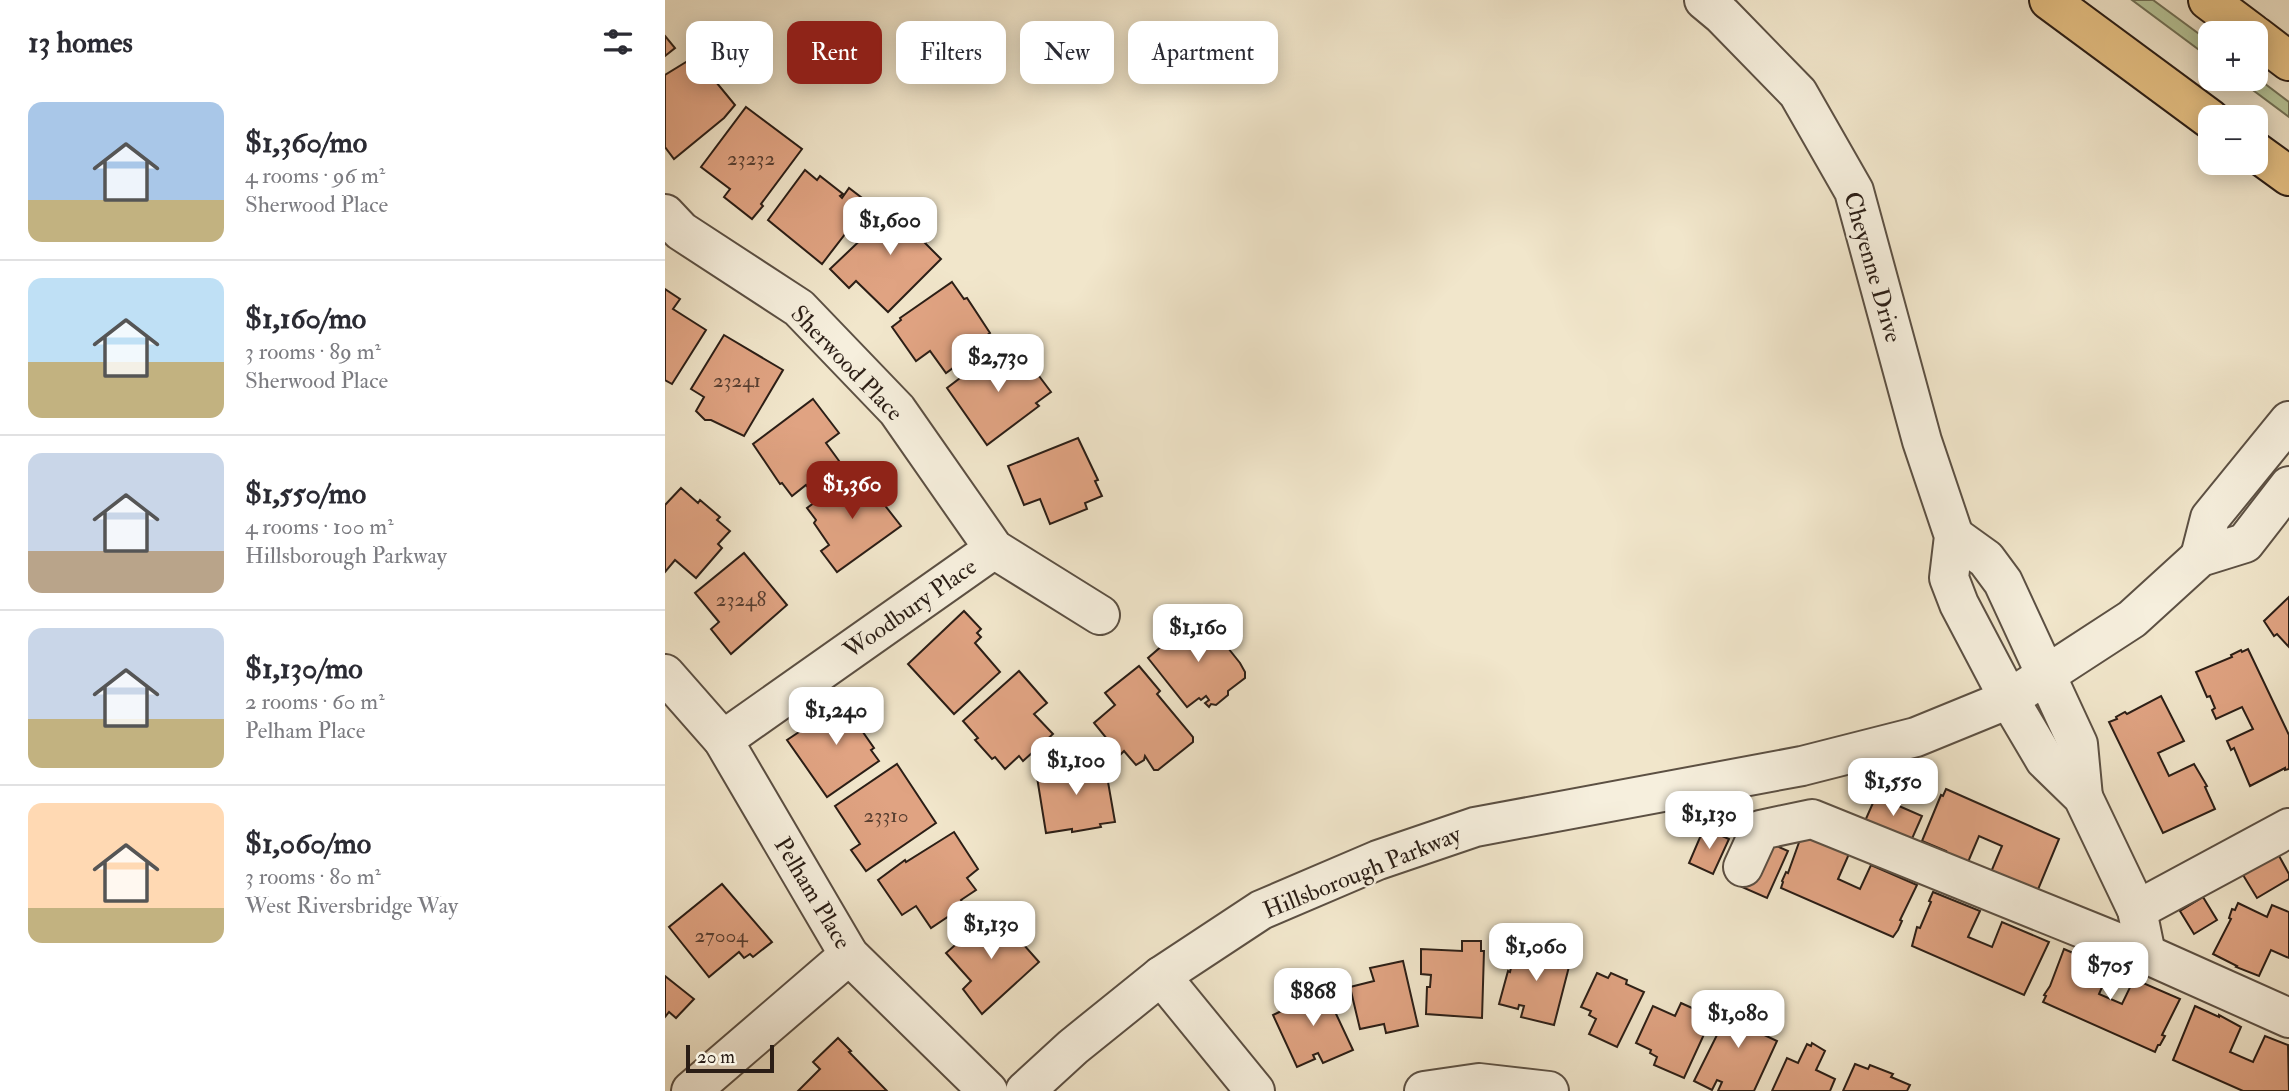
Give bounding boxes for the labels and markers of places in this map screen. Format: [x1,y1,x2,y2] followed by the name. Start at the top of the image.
[833,198,947,257] pin: $1,600
[941,334,1055,394] pin: $2,730
[795,462,909,521] pin: $1,360
[1141,604,1255,664] pin: $1,160
[779,688,893,747] pin: $1,240
[1019,738,1133,797] pin: $1,100
[1836,758,1950,818] pin: $1,550
[1652,792,1766,851] pin: $1,130
[934,902,1048,961] pin: $1,130
[1479,923,1593,983] pin: $1,060
[2069,942,2151,1002] pin: $705
[1272,968,1354,1028] pin: $868
[1681,990,1795,1050] pin: $1,080

